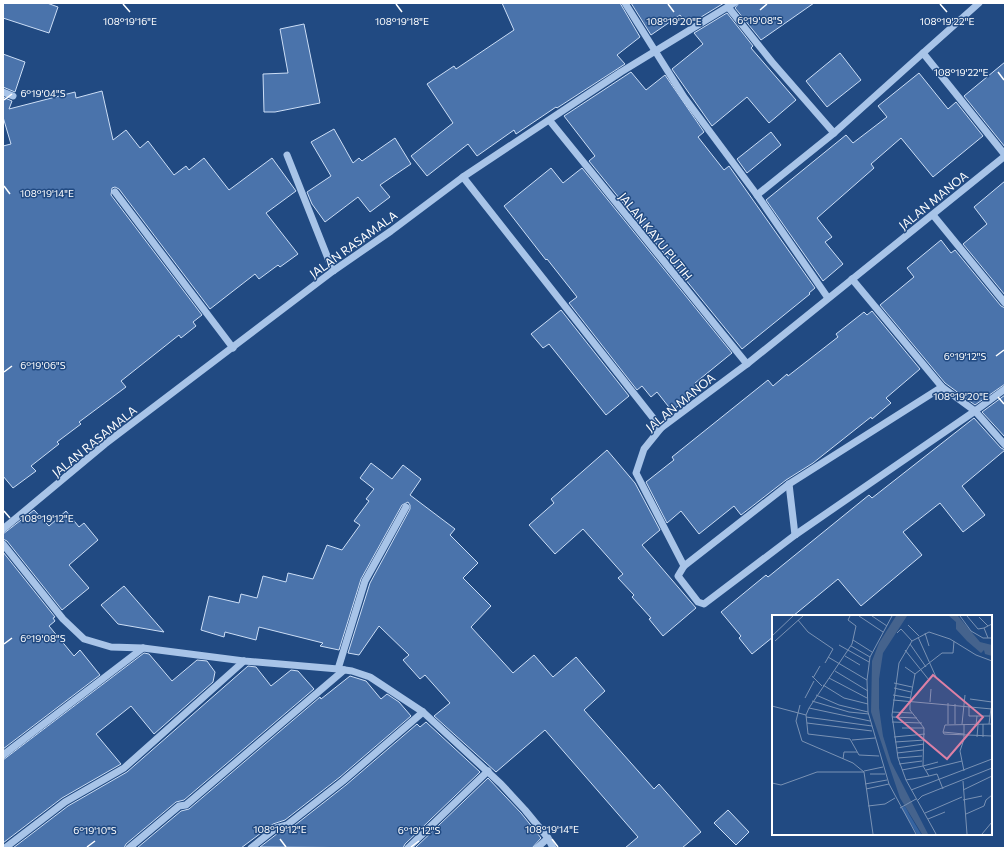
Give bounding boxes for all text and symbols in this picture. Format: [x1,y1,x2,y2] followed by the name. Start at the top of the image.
[737,14,783,26] text: 6°19'08"S
[103,15,157,27] text: 108°19'16"E
[375,15,429,27] text: 108°19'18"E
[646,15,702,27] text: 108°19'20"E
[920,15,974,27] text: 108°19'22"E
[934,66,988,78] text: 108°19'22"E
[20,87,66,99] text: 6°19'04"S
[896,168,971,233] street label: JALAN MANOA
[20,187,74,199] text: 108°19'14"E
[616,189,696,283] street label: JALAN KAYU PUTIH
[306,208,400,281] street label: JALAN RASAMALA
[944,350,986,362] text: 6°19'12"S
[20,359,66,371] text: 6°19'06"S
[643,370,718,435] street label: JALAN MANOA
[933,390,989,402] text: 108°19'20"E
[49,403,140,480] street label: JALAN RASAMALA
[20,512,74,524] text: 108°19'12"E
[772,615,992,835] inset map
[20,632,66,644] text: 6°19'08"S
[253,823,307,835] text: 108°19'12"E
[525,823,579,835] text: 108°19'14"E
[73,824,117,836] text: 6°19'10"S
[398,824,440,836] text: 6°19'12"S

